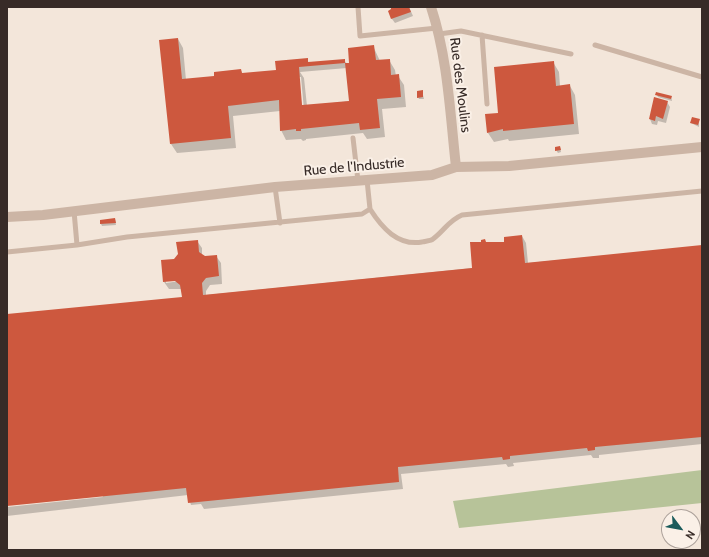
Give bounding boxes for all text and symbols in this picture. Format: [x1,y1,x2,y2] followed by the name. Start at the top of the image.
[446,36,474,134] street label: Rue des Moulins
[303,154,405,180] street label: Rue de l'Industrie
[661,509,701,549] north arrow
[682,528,698,542] text: N

